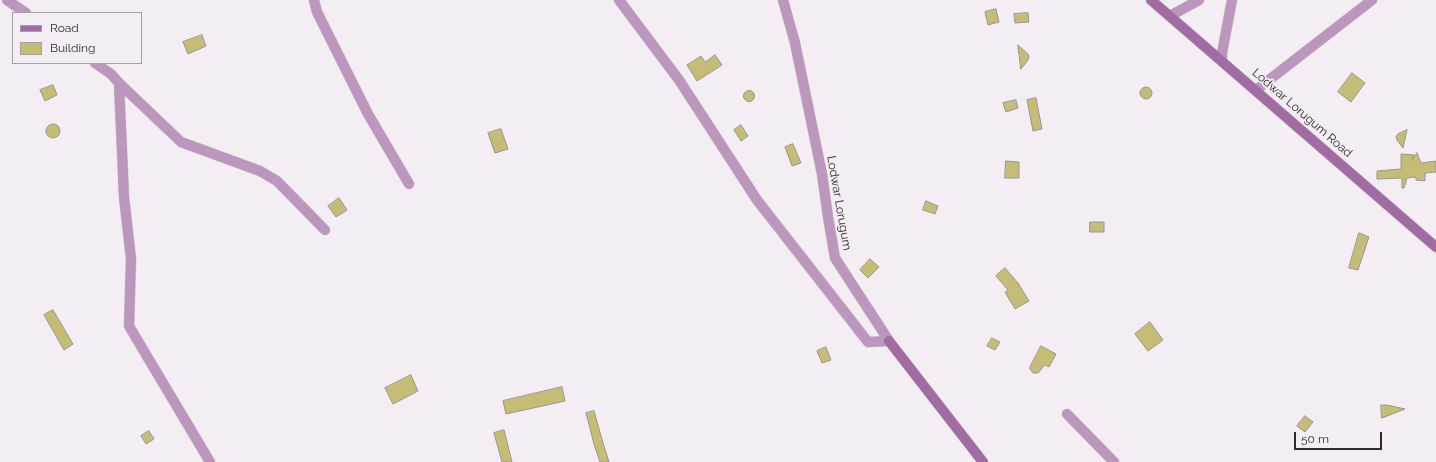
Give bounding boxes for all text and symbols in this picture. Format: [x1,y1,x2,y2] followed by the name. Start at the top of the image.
[12,12,142,64] legend
[50,21,79,35] text: Road
[50,41,96,55] text: Building
[1249,66,1355,160] street label: Lodwar Lorugum Road
[824,155,854,251] street label: Lodwar Lorugum
[1296,424,1384,450] scale bar
[1301,432,1329,446] text: 50 m

